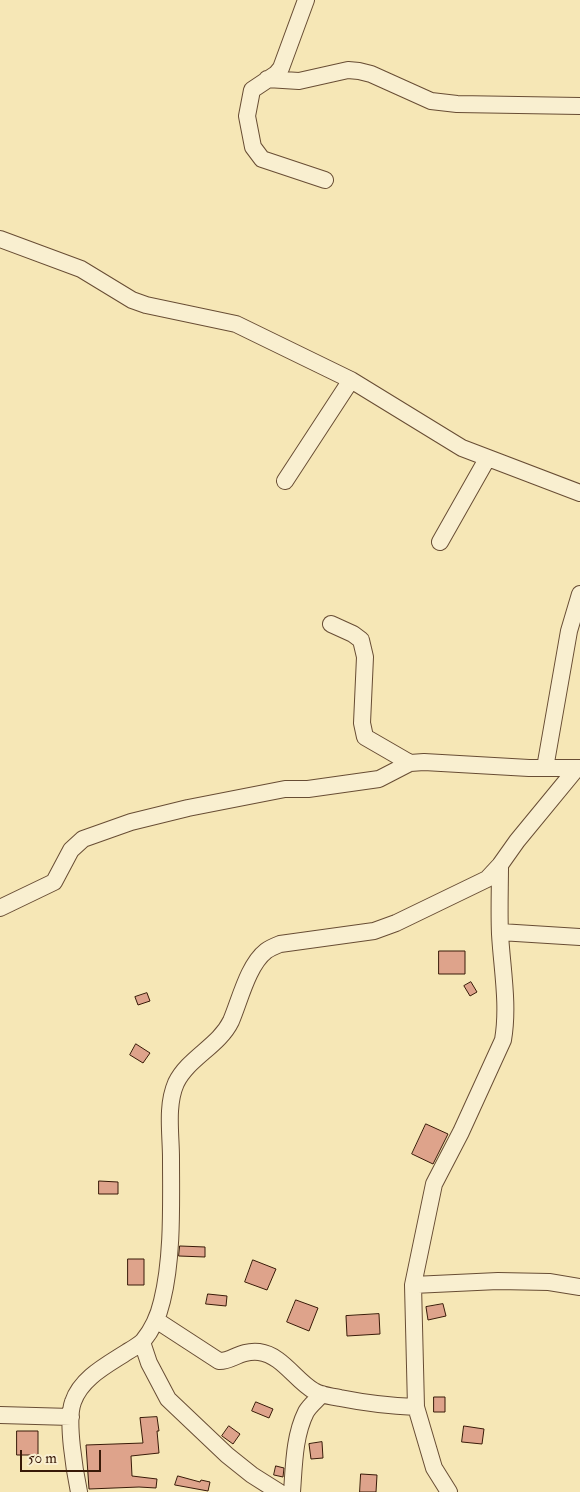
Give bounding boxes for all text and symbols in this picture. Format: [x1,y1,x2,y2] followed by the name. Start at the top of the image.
[22,1440,104,1472] scale bar
[28,1449,57,1468] text: 50 m

